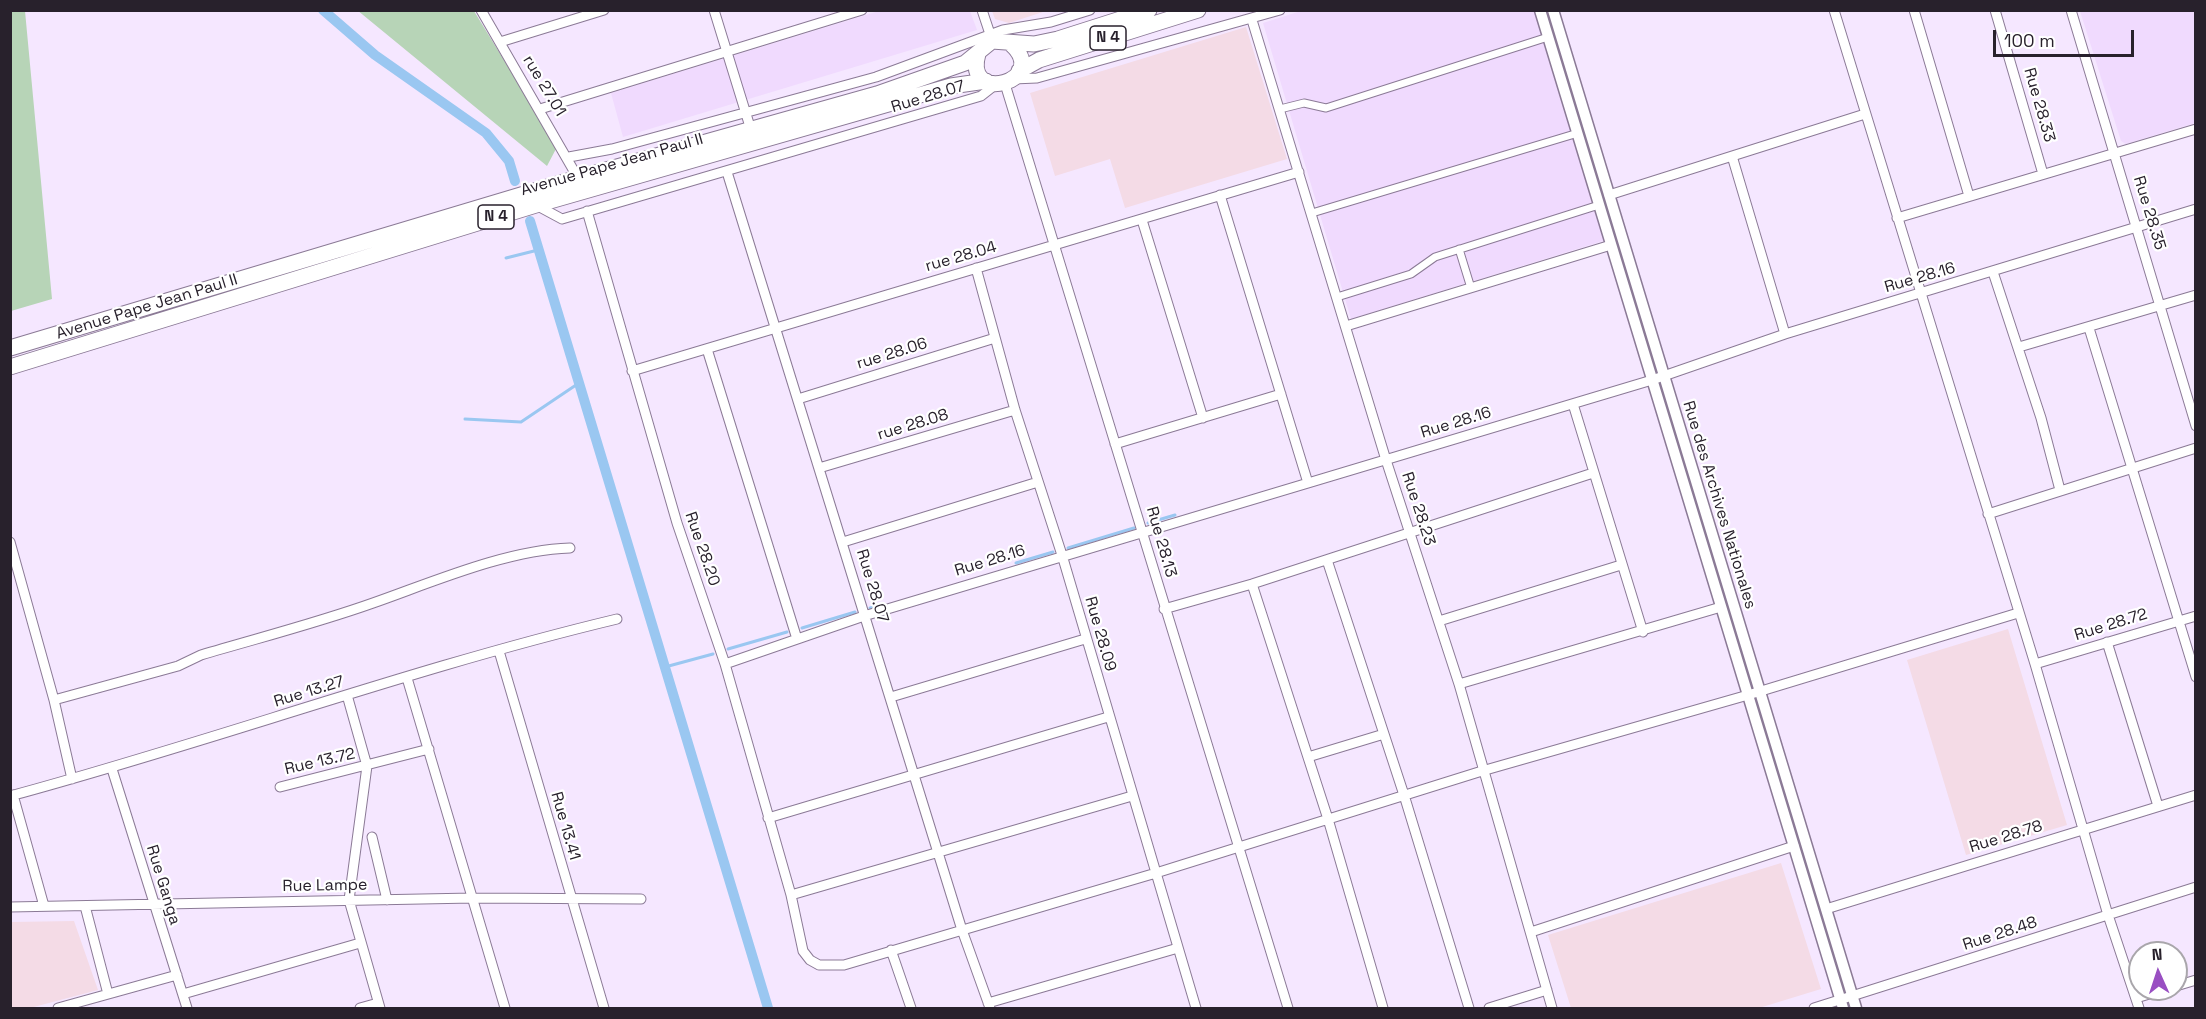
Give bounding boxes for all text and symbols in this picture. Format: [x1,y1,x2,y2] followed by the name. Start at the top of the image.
[1996,18,2137,56] scale bar
[1090,26,1126,50] road number: N 4
[2004,29,2055,52] text: 100 m
[518,52,570,120] street label: rue 27.01
[2019,66,2059,144] street label: Rue 28.33
[889,77,967,117] street label: Rue 28.07
[519,130,705,200] street label: Avenue Pape Jean Paul II
[2129,174,2169,252] street label: Rue 28.35
[478,205,514,229] road number: N 4
[923,238,999,276] street label: rue 28.04
[1882,259,1958,297] street label: Rue 28.16
[54,270,240,344] street label: Avenue Pape Jean Paul II
[854,334,930,374] street label: rue 28.06
[1678,399,1760,611] street label: Rue des Archives Nationales
[1418,403,1494,443] street label: Rue 28.16
[875,405,951,445] street label: rue 28.08
[1397,470,1439,548] street label: Rue 28.23
[1142,504,1180,580] street label: Rue 28.13
[680,509,724,589] street label: Rue 28.20
[952,541,1028,581] street label: Rue 28.16
[852,547,892,625] street label: Rue 28.07
[1080,594,1120,674] street label: Rue 28.09
[2072,605,2150,645] street label: Rue 28.72
[272,672,346,712] street label: Rue 13.27
[283,745,357,779] street label: Rue 13.72
[546,790,584,862] street label: Rue 13.41
[1967,817,2045,857] street label: Rue 28.78
[142,843,184,927] street label: Rue Ganga
[282,876,368,896] street label: Rue Lampe
[1960,913,2040,955] street label: Rue 28.48
[2128,941,2188,1001] north arrow
[2151,944,2163,965] text: N

